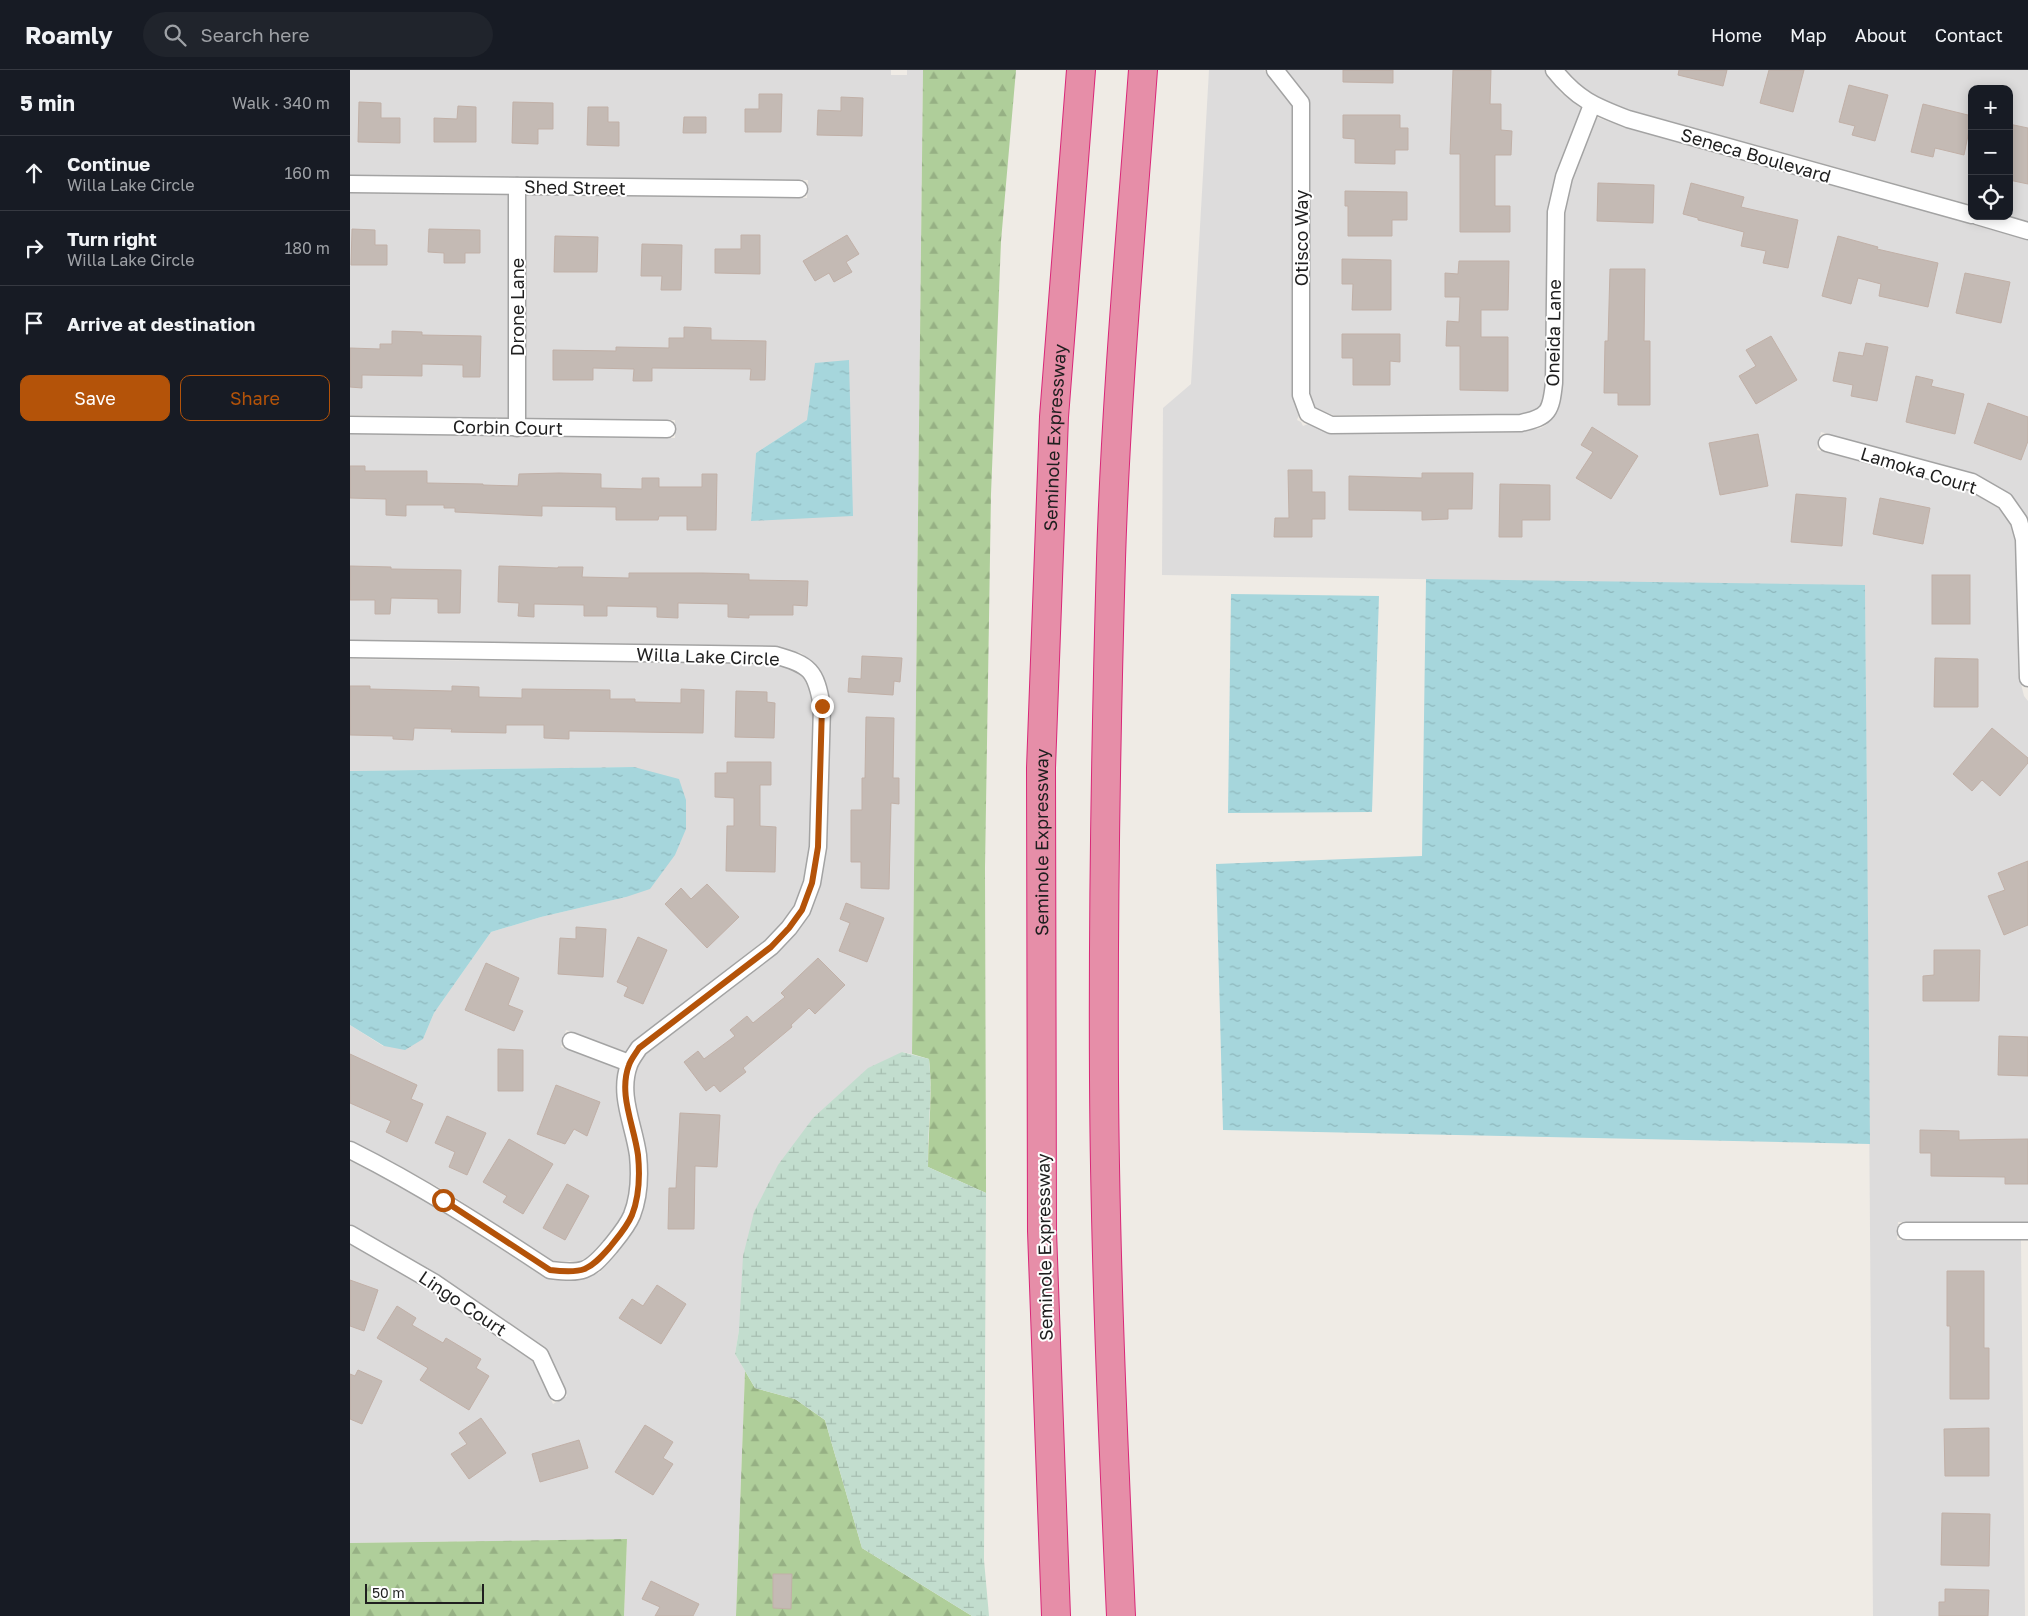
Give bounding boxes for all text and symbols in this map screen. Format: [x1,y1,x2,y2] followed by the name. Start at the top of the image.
[143,12,493,57] search box
[25,20,113,49] text: Roamly
[161,21,189,49] icon: search
[201,23,309,46] text: Search here
[1711,24,1762,46] text: Home
[1790,24,1827,46] text: Map
[1855,24,1907,46] text: About
[1935,24,2003,46] text: Contact
[1968,85,2013,220] map controls
[1968,85,2013,130] button: +
[20,90,75,116] text: 5 min
[232,93,330,113] text: Walk · 340 m
[1678,123,1834,187] street label: Seneca Boulevard
[1968,130,2013,175] button: −
[67,152,150,175] text: Continue
[20,159,48,187] icon: ahead
[284,163,330,183] text: 160 m
[67,175,194,195] text: Willa Lake Circle
[524,175,626,199] street label: Shed Street
[1968,175,2013,220] button: locate
[1290,190,1312,286] street label: Otisco Way
[67,227,157,250] text: Turn right
[20,234,48,262] icon: right
[284,238,330,258] text: 180 m
[67,250,194,270] text: Willa Lake Circle
[506,258,528,356] street label: Drone Lane
[1541,279,1565,387] street label: Oneida Lane
[20,309,48,337] icon: arrive
[67,312,255,335] text: Arrive at destination
[1039,343,1071,532] street label: Seminole Expressway
[20,375,170,421] button: Save
[180,375,330,421] button: Share
[453,415,563,439] street label: Corbin Court
[1858,442,1980,498] street label: Lamoka Court
[636,643,780,669] street label: Willa Lake Circle
[811,695,834,718] route end
[1030,748,1053,936] street label: Seminole Expressway
[1031,1153,1057,1341] street label: Seminole Expressway
[432,1189,455,1212] route start
[415,1266,511,1340] street label: Lingo Court
[365,1581,484,1604] scale bar
[372,1584,405,1601] text: 50 m

